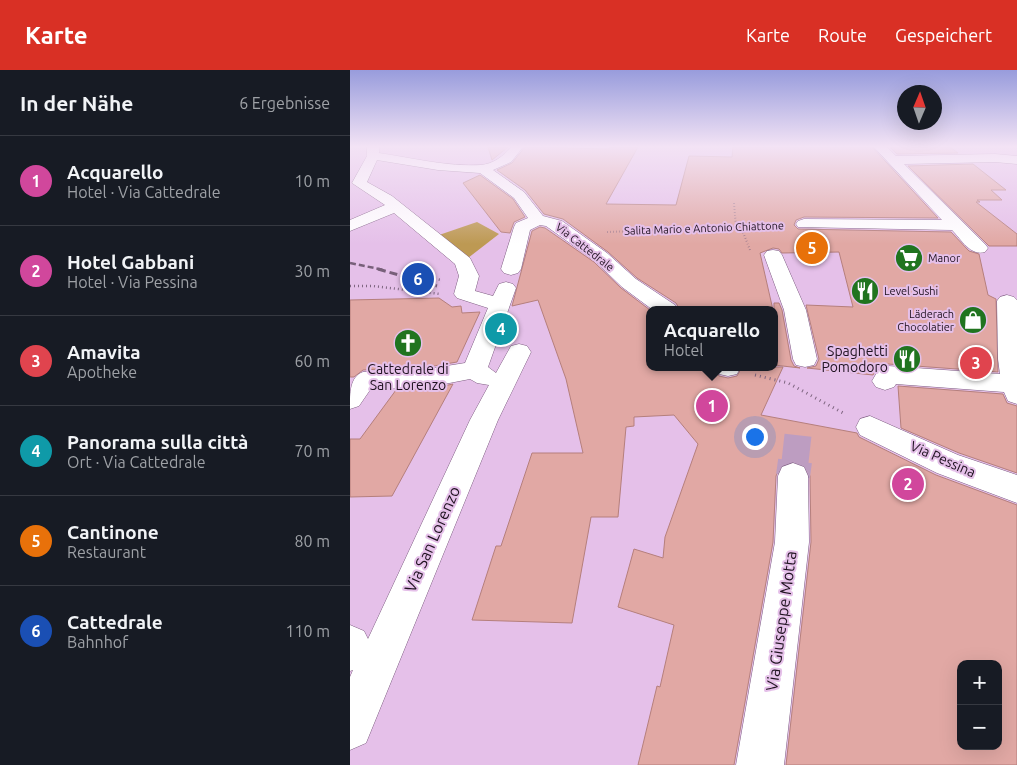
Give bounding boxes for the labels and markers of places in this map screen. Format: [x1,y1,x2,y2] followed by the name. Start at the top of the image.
[796,229,828,267] pin: 5
[894,243,924,273] supermarket icon: Manor
[928,252,961,264] place label: Manor
[402,260,434,298] pin: 6
[850,276,880,306] restaurant icon: Level Sushi
[884,285,938,297] place label: Level Sushi
[958,305,988,335] shop icon: Läderach Chocolatier
[897,308,955,333] place label: Läderach Chocolatier
[485,310,517,348] pin: 4
[393,328,423,358] church icon: Cattedrale di San Lorenzo
[821,343,888,375] place label: Spaghetti Pomodoro
[892,344,922,374] restaurant icon: Spaghetti Pomodoro
[960,344,992,382] pin: 3
[367,361,449,393] place label: Cattedrale di San Lorenzo
[696,387,728,425] pin: 1
[892,465,924,503] pin: 2

